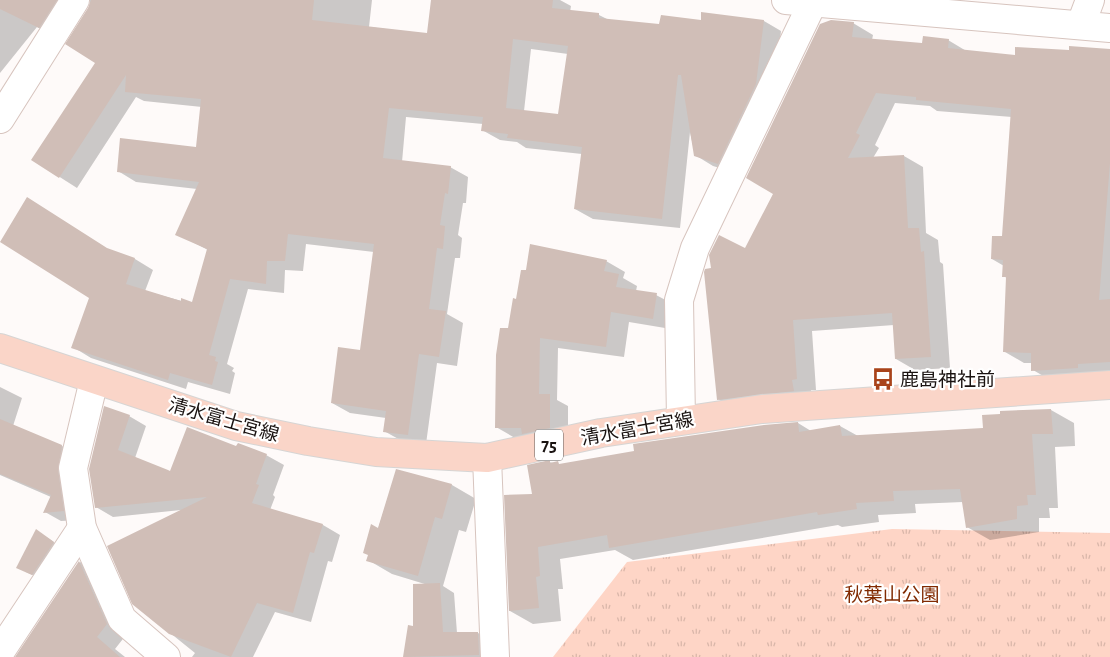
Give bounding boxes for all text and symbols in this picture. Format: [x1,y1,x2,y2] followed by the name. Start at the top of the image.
[870,366,896,392] bus stop icon: 鹿島神社前
[900,369,995,390] place label: 鹿島神社前
[166,394,282,445] street label: 清水富士宮線
[579,408,695,449] street label: 清水富士宮線
[535,430,563,460] road number: 75
[844,584,940,605] park label: 秋葉山公園

